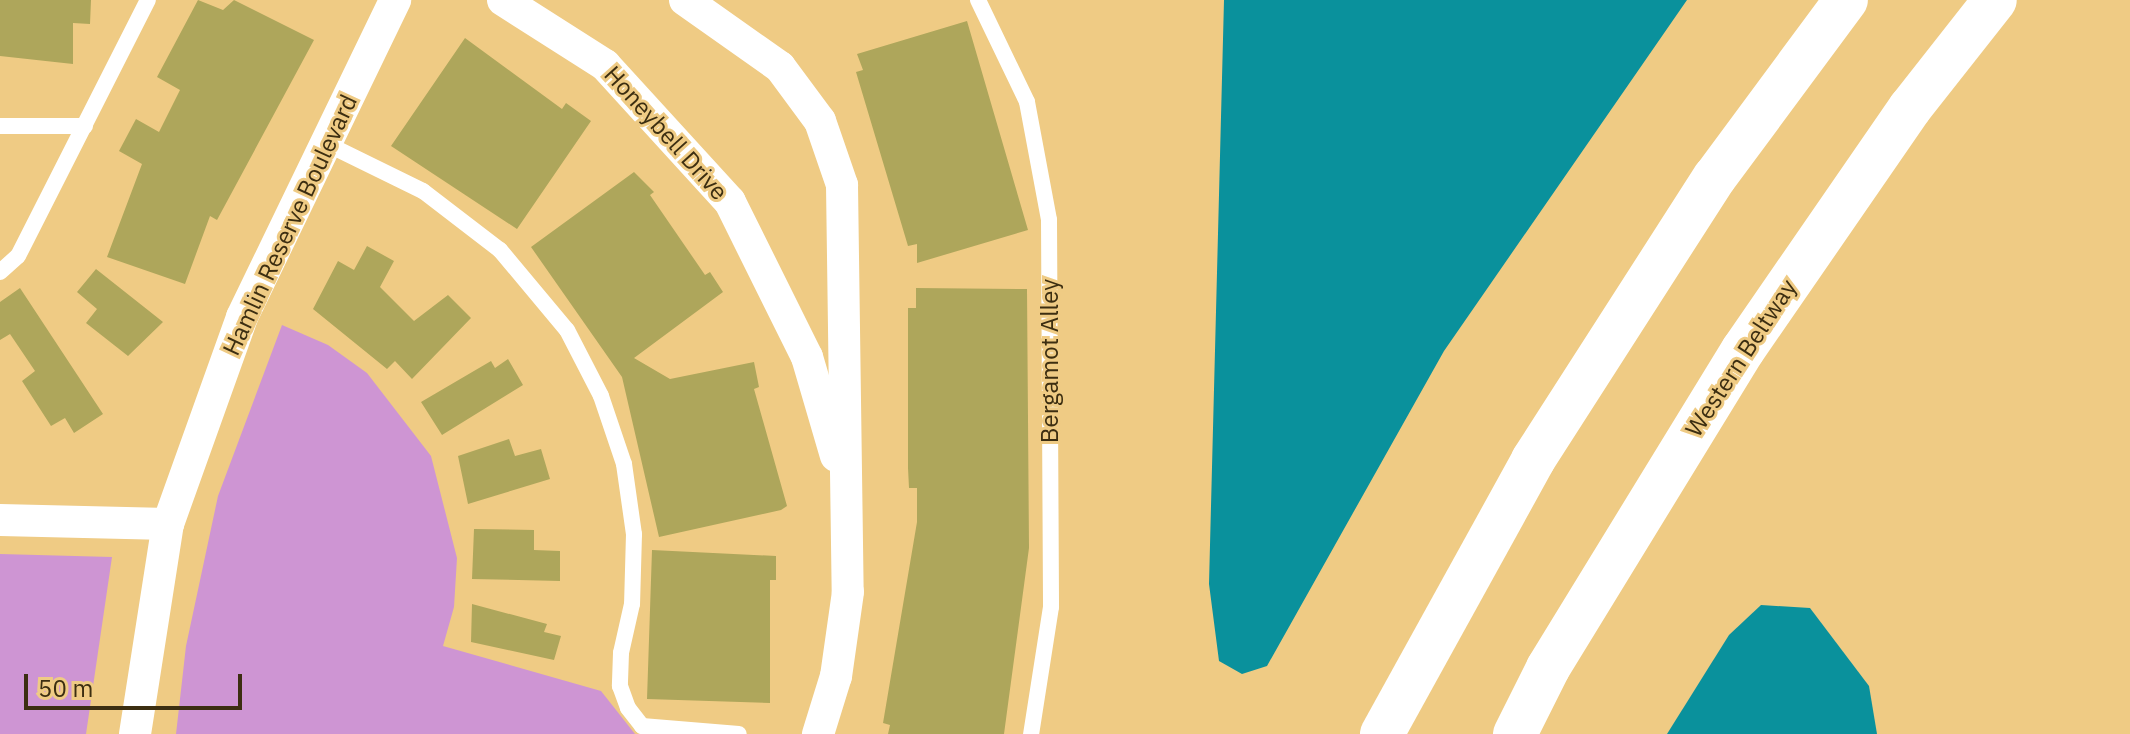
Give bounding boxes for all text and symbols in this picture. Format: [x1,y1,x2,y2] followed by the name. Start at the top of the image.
[598,60,734,206] street label: Honeybell Drive
[217,90,363,360] street label: Hamlin Reserve Boulevard
[1679,274,1803,442] street label: Western Beltway
[1036,279,1064,443] street label: Bergamot Alley
[28,658,246,708] scale bar
[38,672,93,704] text: 50 m

